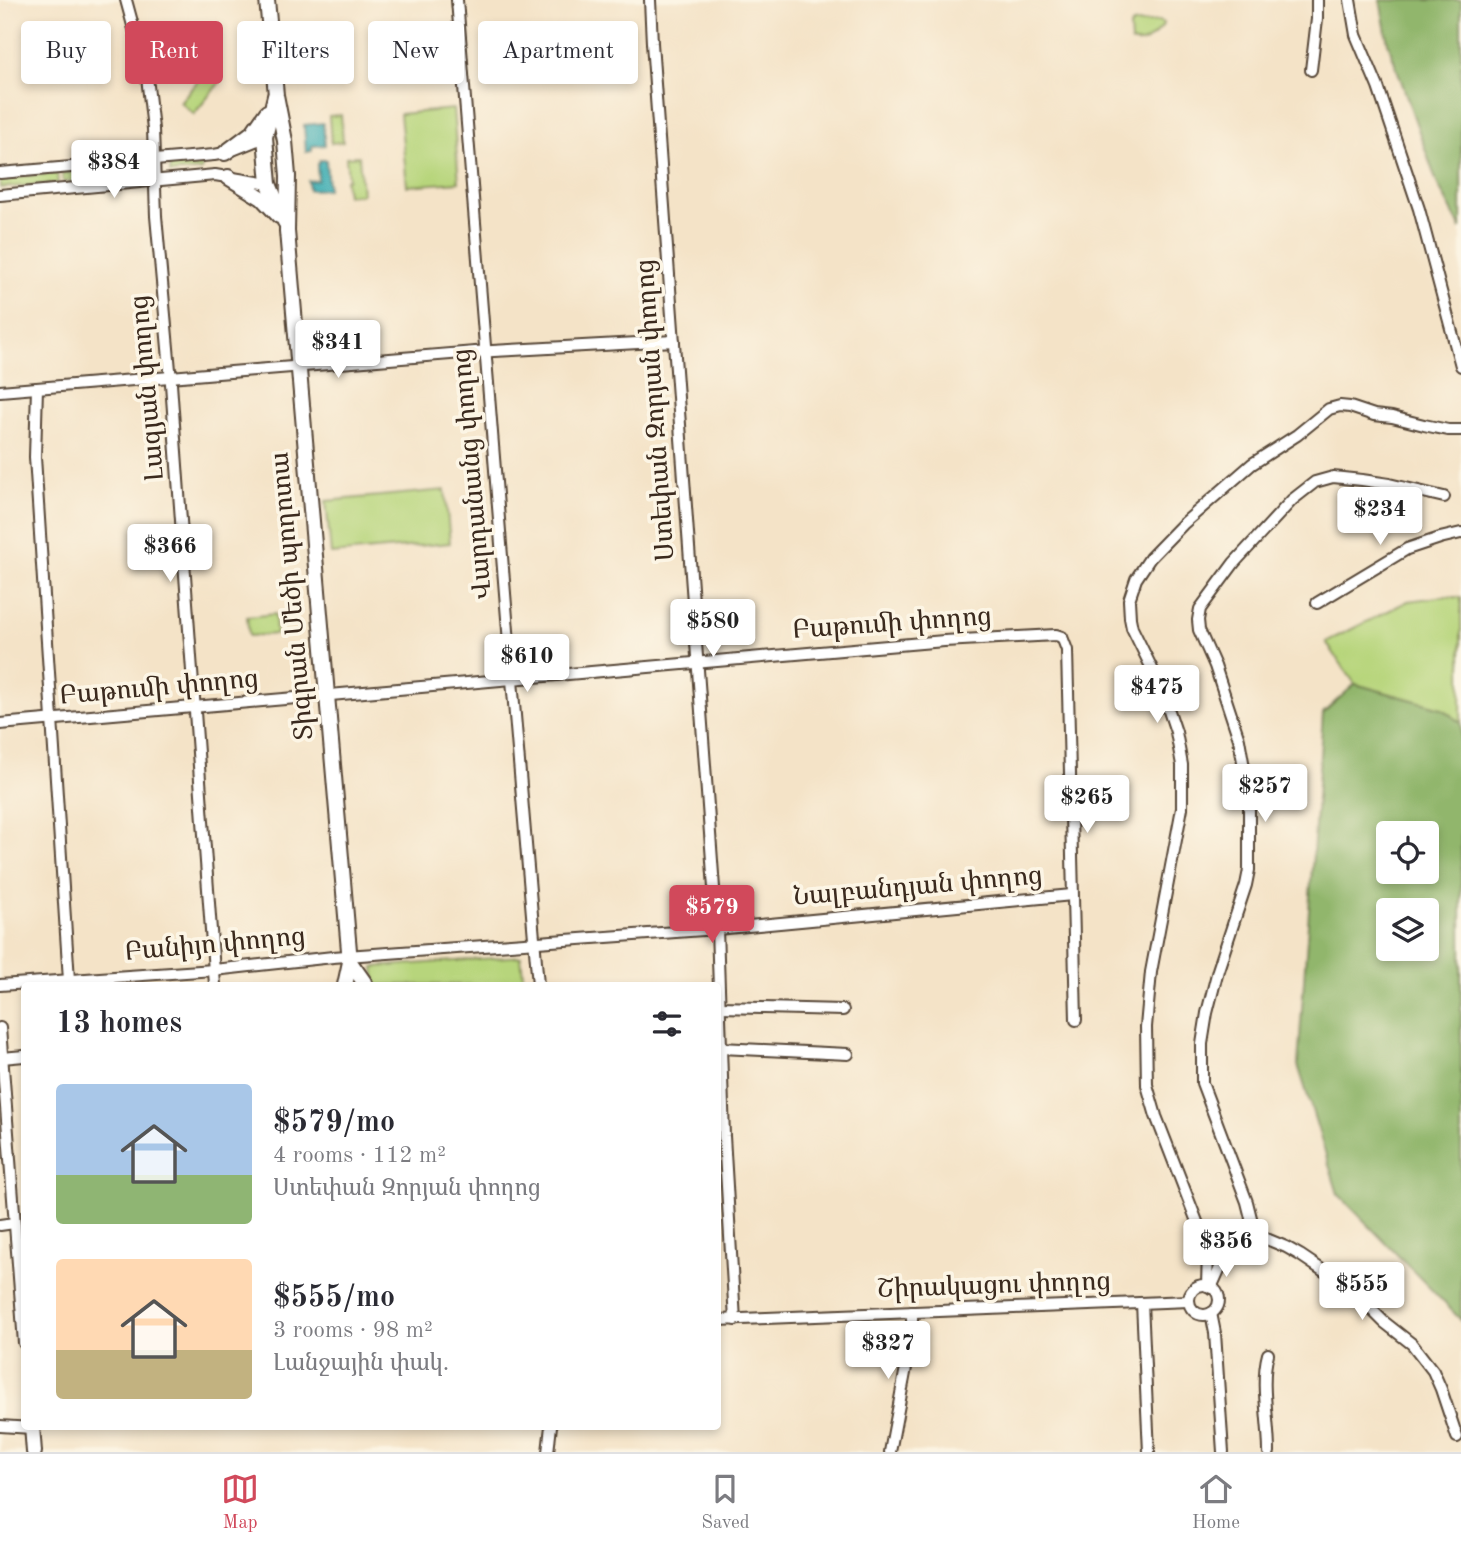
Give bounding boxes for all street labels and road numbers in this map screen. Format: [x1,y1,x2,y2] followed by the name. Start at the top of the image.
[632,258,681,562] street label: Ստեփան Զորյան փողոց
[127,294,170,482] street label: Լազյան փողոց
[449,347,498,601] street label: Վարդանանց փողոց
[267,451,320,741] street label: Տիգրան Մեծի պողոտա
[791,604,993,645] street label: Բաթումի փողոց
[58,666,260,711] street label: Բաթումի փողոց
[792,863,1044,912] street label: Նալբանդյան փողոց
[123,924,307,967] street label: Բանիյո փողոց
[877,1269,1111,1304] street label: Շիրակացու փողոց

